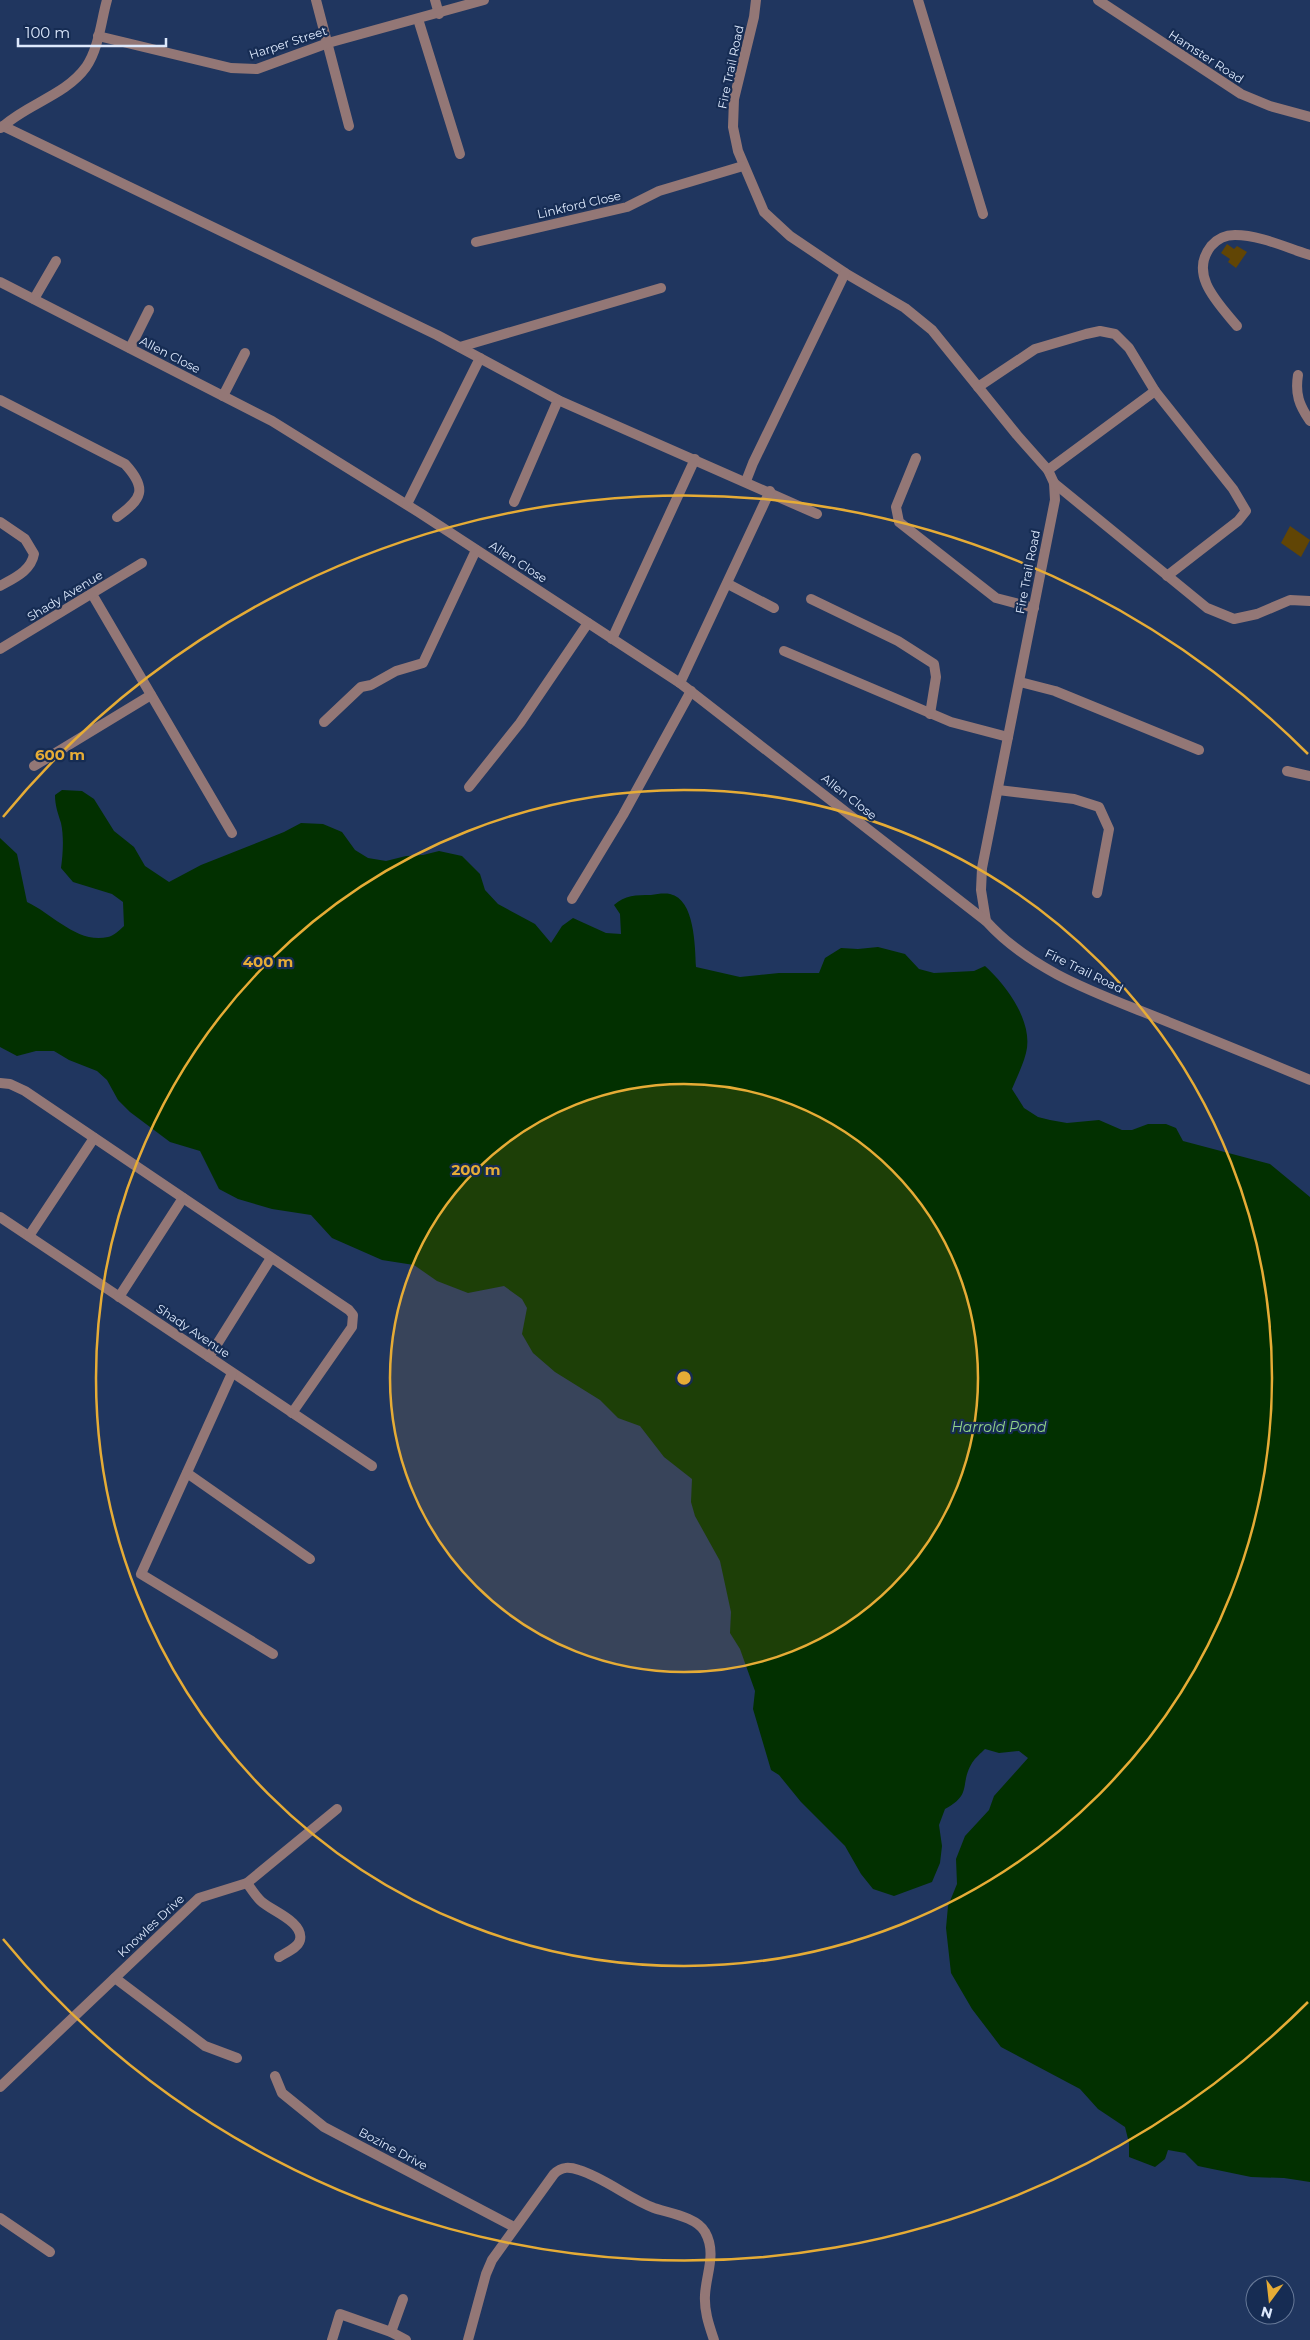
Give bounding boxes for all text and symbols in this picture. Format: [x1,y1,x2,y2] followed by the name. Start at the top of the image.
[18,15,165,47] scale bar
[25,23,70,42] text: 100 m
[247,23,329,62] street label: Harper Street
[714,24,747,110] street label: Fire Trail Road
[1166,27,1247,86] street label: Hamster Road
[536,188,622,221] street label: Linkford Close
[137,333,203,376] street label: Allen Close
[1012,529,1043,615] street label: Fire Trail Road
[487,537,550,586] street label: Allen Close
[24,567,105,624] street label: Shady Avenue
[35,745,85,764] text: 600 m
[819,770,880,823] street label: Allen Close
[1043,945,1126,996] street label: Fire Trail Road
[243,952,293,971] text: 400 m
[451,1160,501,1179] text: 200 m
[154,1300,233,1361] street label: Shady Avenue
[675,1369,693,1387] centre of rings
[951,1418,1047,1436] water label: Harrold Pond
[114,1891,187,1960] street label: Knowles Drive
[356,2124,430,2173] street label: Bozine Drive
[1245,2275,1295,2325] north arrow
[1259,2302,1274,2323] text: N

